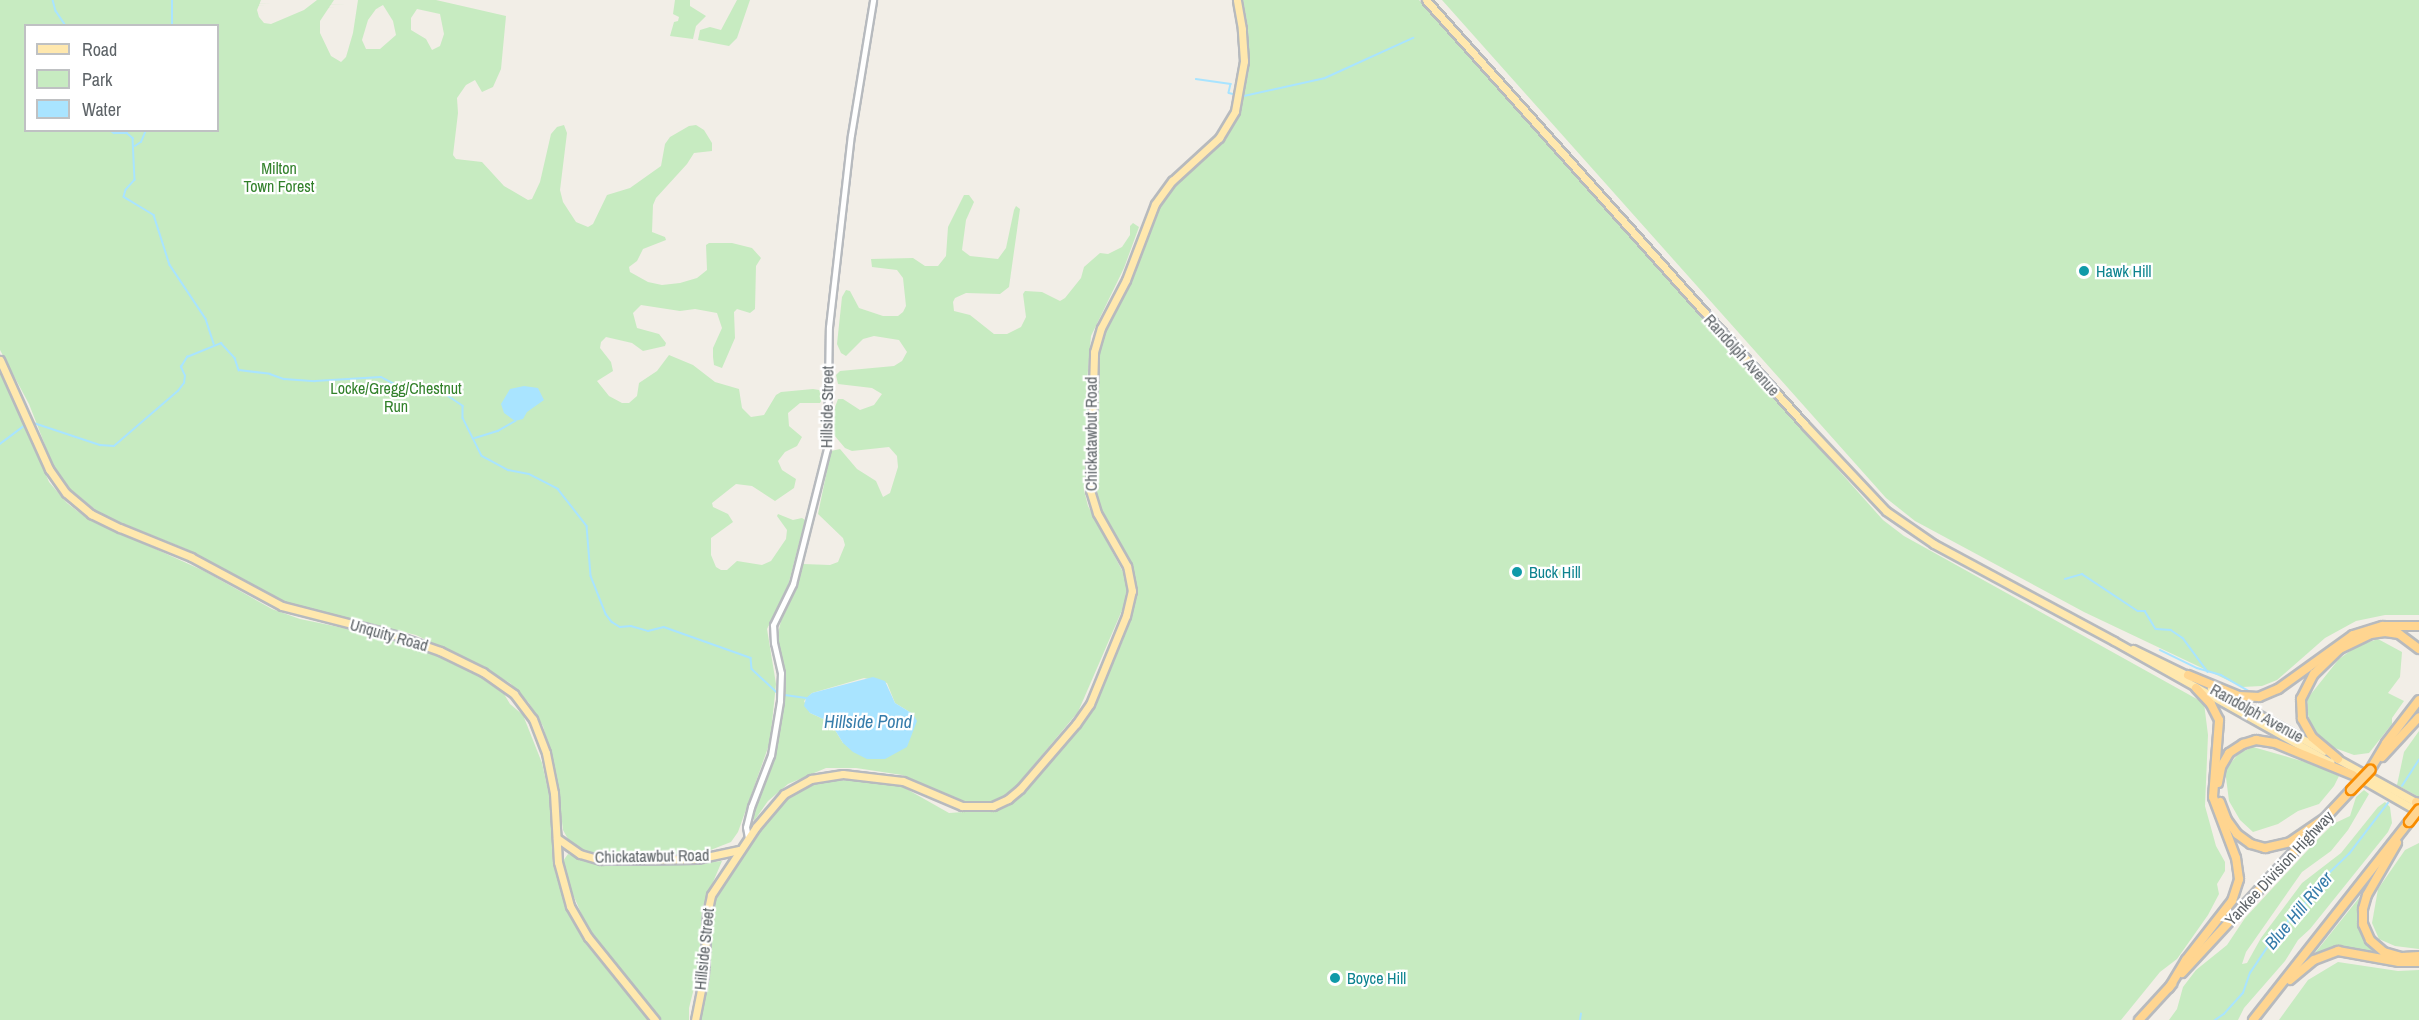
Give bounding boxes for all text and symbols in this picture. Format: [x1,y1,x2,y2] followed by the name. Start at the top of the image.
[24,24,219,132] legend
[82,37,117,62] text: Road
[82,67,112,92] text: Park
[82,97,121,122] text: Water
[244,158,314,196] park label: Milton Town Forest
[2096,261,2151,281] place label: Hawk Hill
[2077,264,2091,278] marker: Hawk Hill
[1700,310,1784,400] street label: Randolph Avenue
[817,366,837,448] street label: Hillside Street
[1081,377,1101,491] street label: Chickatawbut Road
[330,378,462,416] park label: Locke/Gregg/Chestnut Run
[1529,562,1581,582] place label: Buck Hill
[1510,565,1524,579] marker: Buck Hill
[348,615,430,655] street label: Unquity Road
[2207,679,2307,747] street label: Randolph Avenue
[824,711,912,733] water label: Hillside Pond
[2221,807,2337,929] street label: Yankee Division Highway
[595,845,709,867] street label: Chickatawbut Road
[2260,868,2338,954] water label: Blue Hill River
[690,907,718,991] street label: Hillside Street
[1347,968,1406,988] place label: Boyce Hill
[1328,971,1342,985] marker: Boyce Hill

